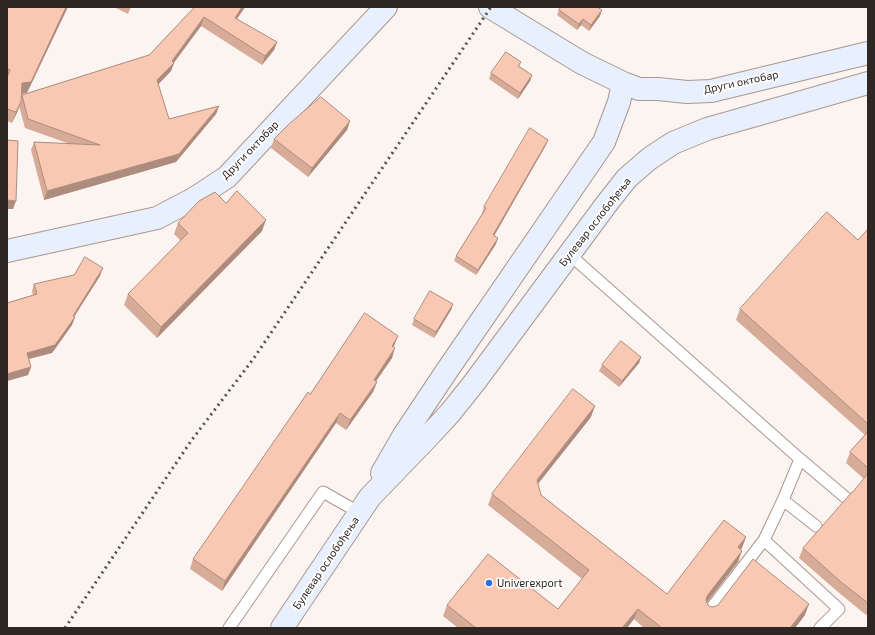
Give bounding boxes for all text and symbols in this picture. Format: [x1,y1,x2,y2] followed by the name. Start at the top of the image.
[702,68,780,96] street label: Други октобар
[219,118,281,182] street label: Други октобар
[556,175,634,269] street label: Булевар ослобођења
[290,514,362,612] street label: Булевар ослобођења
[497,576,562,590] place label: Univerexport
[484,578,494,588] marker: Univerexport

